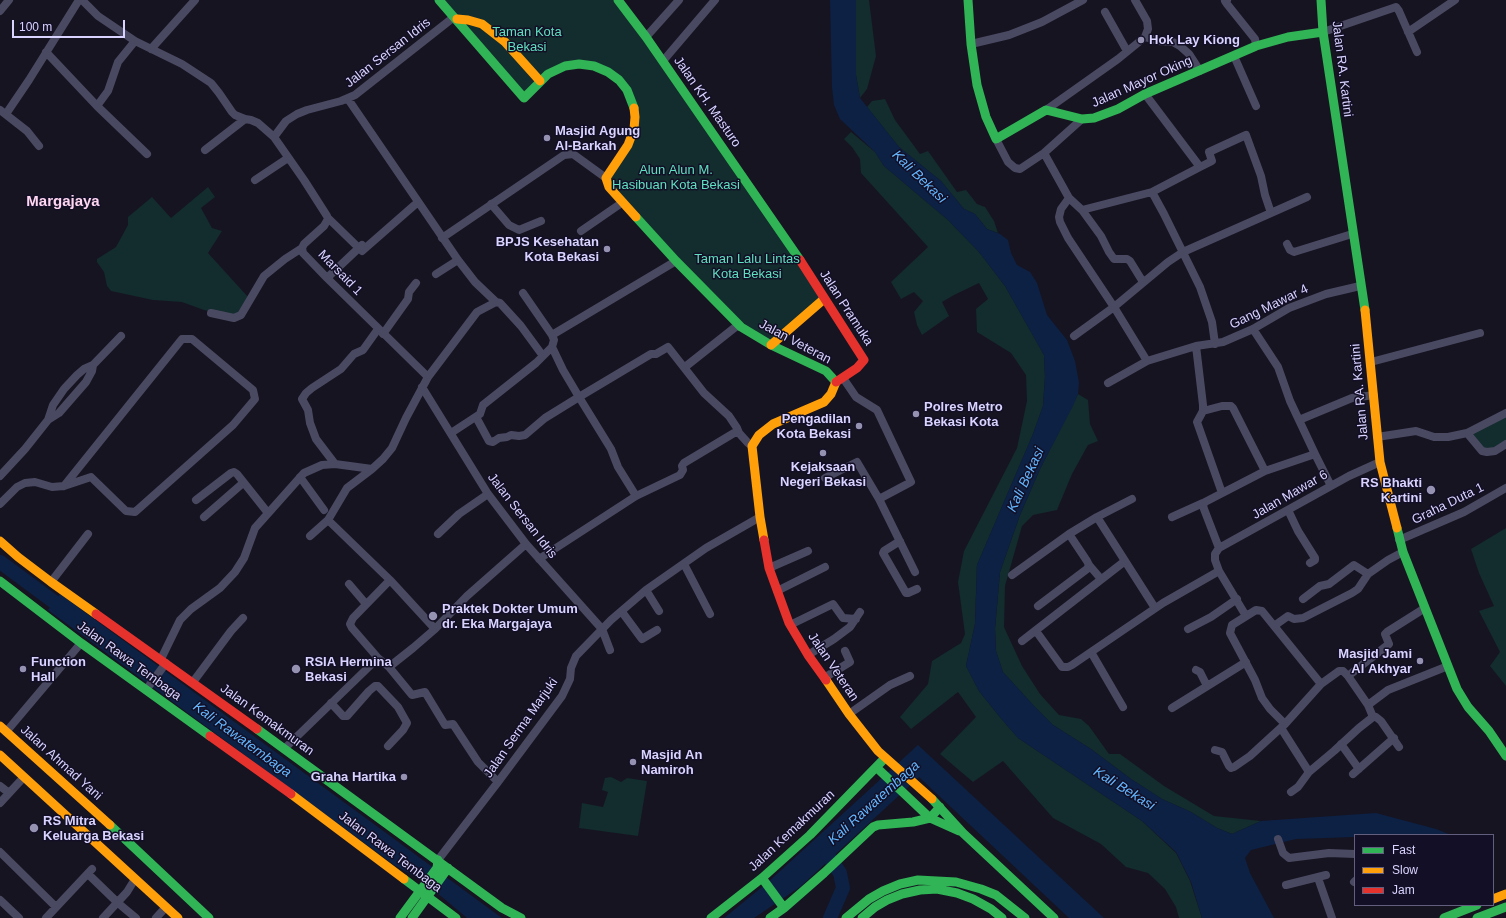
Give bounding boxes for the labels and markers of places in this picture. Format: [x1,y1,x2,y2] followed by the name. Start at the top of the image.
[1149,32,1240,48] place label: Hok Lay Kiong
[1136,35,1146,45] marker: Hok Lay Kiong
[555,123,640,154] place label: Masjid Agung Al-Barkah
[542,133,552,143] marker: Masjid Agung Al-Barkah
[496,234,599,265] place label: BPJS Kesehatan Kota Bekasi
[602,244,612,254] marker: BPJS Kesehatan Kota Bekasi
[924,399,1003,430] place label: Polres Metro Bekasi Kota
[911,409,921,419] marker: Polres Metro Bekasi Kota
[777,411,851,442] place label: Pengadilan Kota Bekasi
[854,421,864,431] marker: Pengadilan Kota Bekasi
[818,448,828,458] marker: Kejaksaan Negeri Bekasi
[780,459,866,490] place label: Kejaksaan Negeri Bekasi
[1361,475,1422,506] place label: RS Bhakti Kartini
[1425,484,1437,496] marker: RS Bhakti Kartini
[442,601,578,632] place label: Praktek Dokter Umum dr. Eka Margajaya
[427,610,439,622] marker: Praktek Dokter Umum dr. Eka Margajaya
[1338,646,1412,677] place label: Masjid Jami Al Akhyar
[31,654,86,685] place label: Function Hall
[305,654,392,685] place label: RSIA Hermina Bekasi
[1415,656,1425,666] marker: Masjid Jami Al Akhyar
[290,663,302,675] marker: RSIA Hermina Bekasi
[18,664,28,674] marker: Function Hall
[641,747,702,778] place label: Masjid An Namiroh
[628,757,638,767] marker: Masjid An Namiroh
[311,769,396,785] place label: Graha Hartika
[399,772,409,782] marker: Graha Hartika
[43,813,144,844] place label: RS Mitra Keluarga Bekasi
[28,822,40,834] marker: RS Mitra Keluarga Bekasi

